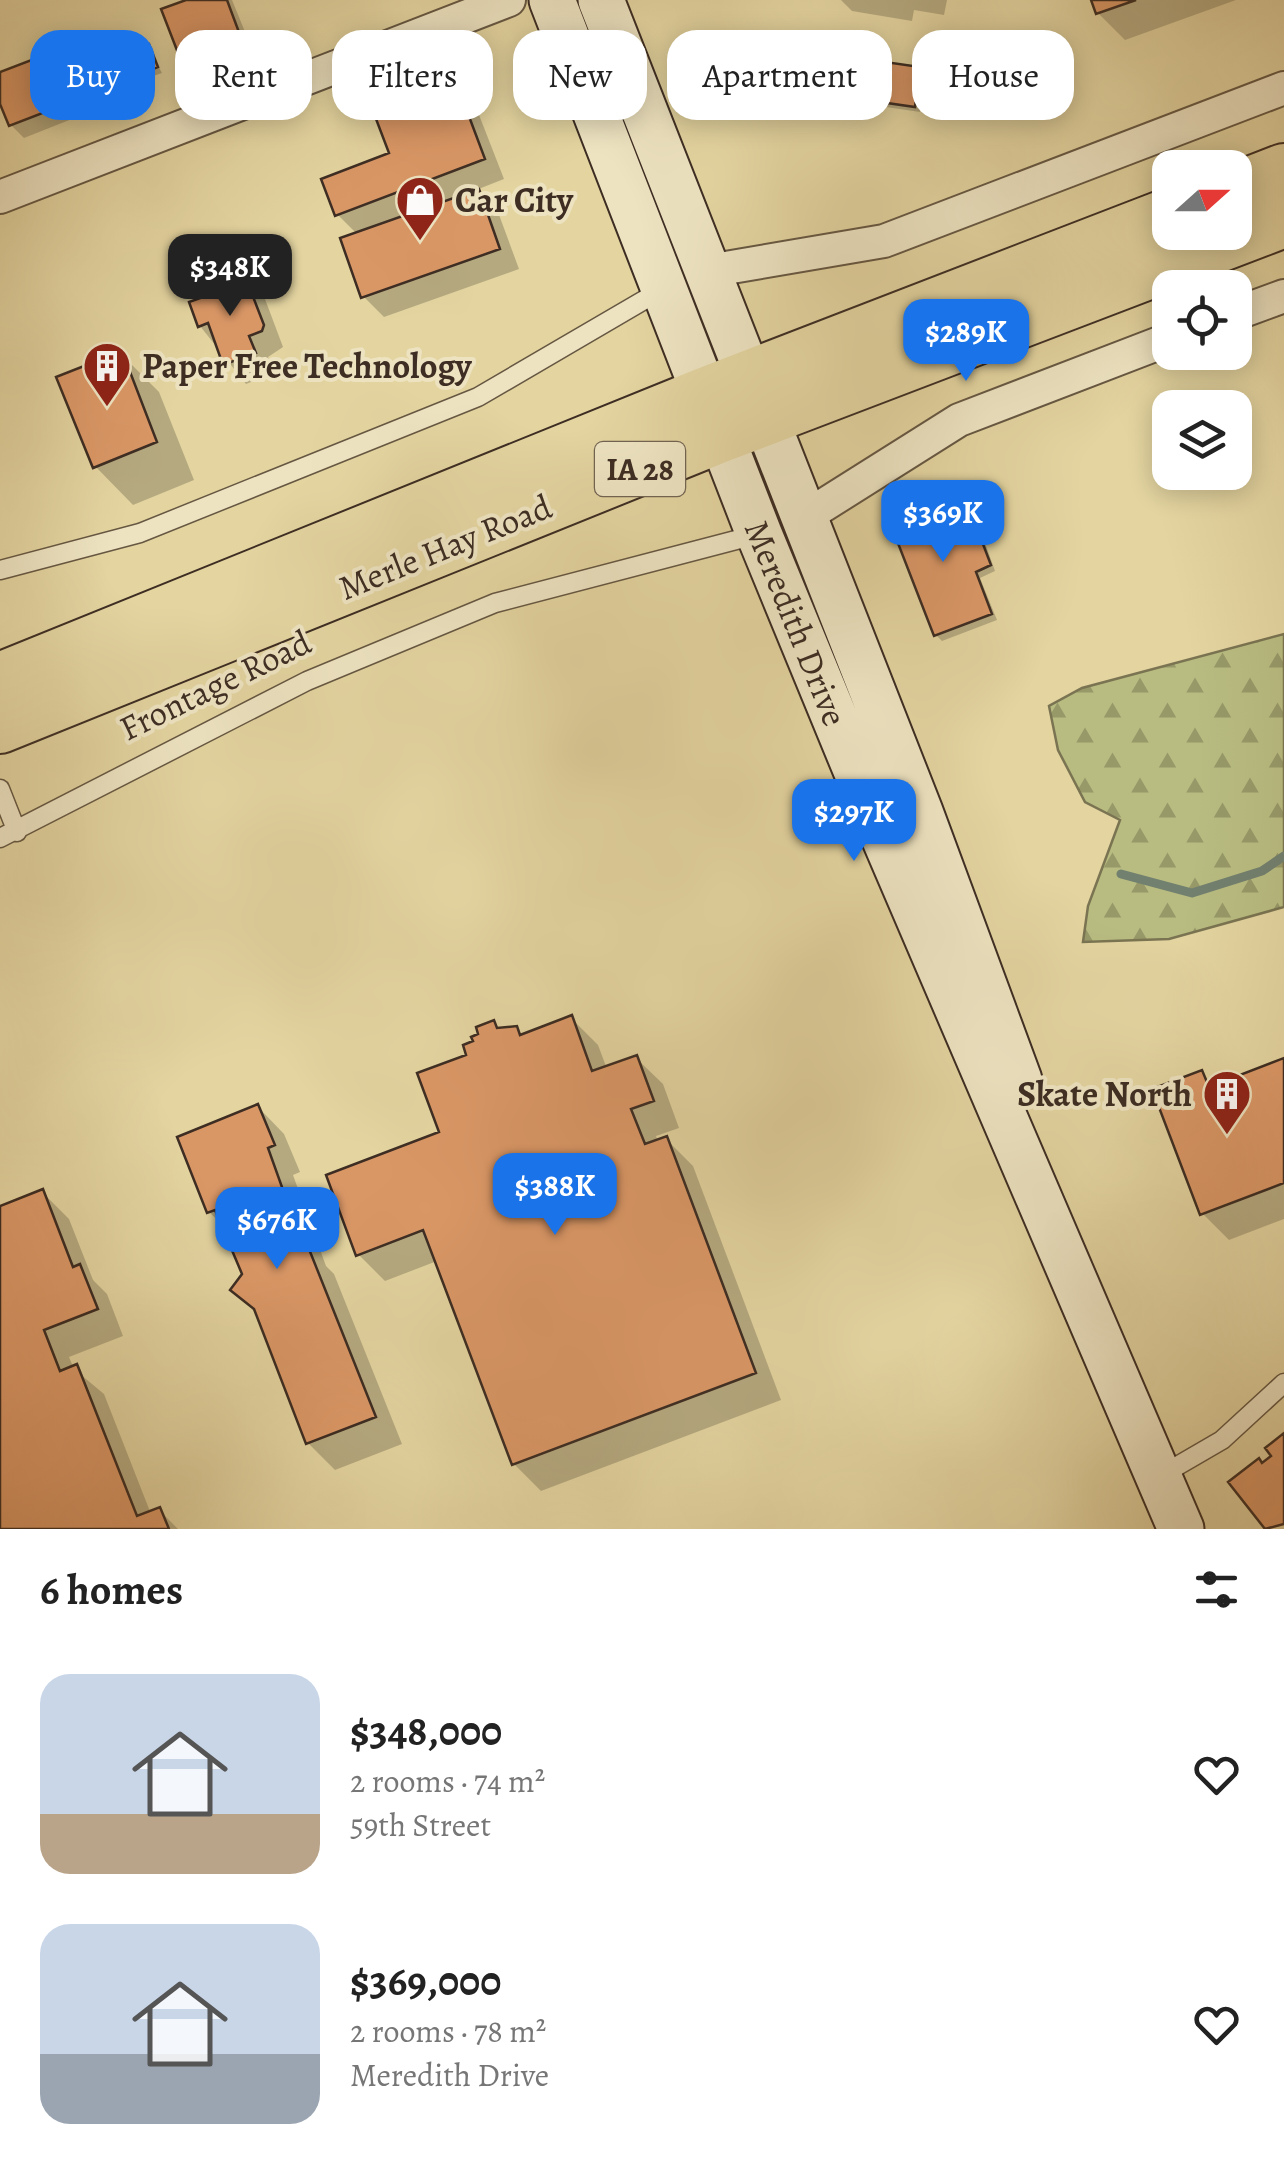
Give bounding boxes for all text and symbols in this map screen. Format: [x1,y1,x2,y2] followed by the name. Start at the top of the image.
[30,30,155,120] chip: Buy
[175,30,312,120] chip: Rent
[332,30,493,120] chip: Filters
[513,30,647,120] chip: New
[667,30,892,120] chip: Apartment
[912,30,1074,120] chip: House
[1152,150,1252,250] north arrow
[1152,150,1252,490] map controls
[394,174,446,242] shop icon: Car City
[455,176,574,224] place label: Car City
[160,234,300,319] pin: $348K
[190,244,270,288] text: $348K
[1152,270,1252,370] button: locate
[896,299,1036,384] pin: $289K
[925,309,1007,353] text: $289K
[81,340,133,408] building icon: Paper Free Technology
[142,342,472,390] place label: Paper Free Technology
[1152,390,1252,490] button: layers
[595,442,685,496] road number: IA 28
[873,480,1013,565] pin: $369K
[331,482,559,612] street label: Merle Hay Road
[903,490,983,534] text: $369K
[733,513,859,733] street label: Meredith Drive
[111,618,319,752] street label: Frontage Road
[784,779,924,864] pin: $297K
[814,789,894,833] text: $297K
[1201,1068,1253,1136] building icon: Skate North
[1017,1070,1192,1118] place label: Skate North
[485,1153,625,1238] pin: $388K
[515,1163,595,1207] text: $388K
[207,1187,347,1272] pin: $676K
[237,1197,317,1241] text: $676K
[40,1561,183,1618] text: 6 homes
[1189,1562,1244,1617] icon: filters
[350,1702,502,1759] text: $348,000
[120,1714,240,1834] icon: home
[1189,1747,1244,1802] icon: heart
[350,1759,545,1803] text: 2 rooms · 74 m²
[350,1803,491,1847] text: 59th Street
[350,1952,501,2009] text: $369,000
[120,1964,240,2084] icon: home
[1189,1997,1244,2052] icon: heart
[350,2009,546,2053] text: 2 rooms · 78 m²
[350,2053,549,2097] text: Meredith Drive

